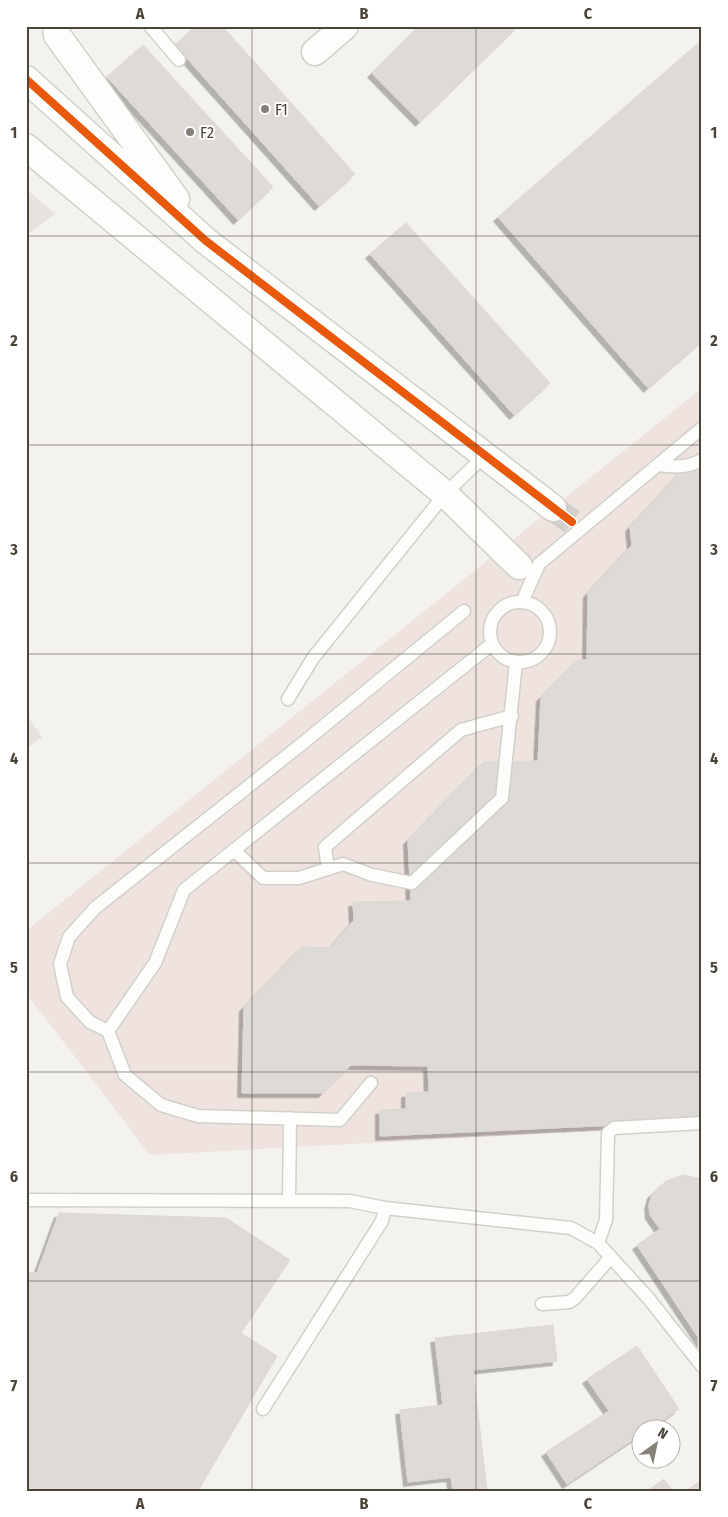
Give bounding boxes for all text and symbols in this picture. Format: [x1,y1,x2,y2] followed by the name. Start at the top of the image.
[135,4,145,23] text: A
[360,4,369,23] text: B
[584,4,593,23] text: C
[275,100,288,119] place label: F1
[259,103,271,115] marker: F1
[11,123,17,142] text: 1
[200,123,214,142] place label: F2
[711,123,717,142] text: 1
[184,126,196,138] marker: F2
[9,331,18,350] text: 2
[709,331,718,350] text: 2
[9,540,18,559] text: 3
[709,540,718,559] text: 3
[10,749,18,768] text: 4
[710,749,718,768] text: 4
[10,958,18,977] text: 5
[710,958,718,977] text: 5
[10,1167,18,1186] text: 6
[710,1167,718,1186] text: 6
[11,1376,18,1395] text: 7
[711,1376,718,1395] text: 7
[630,1420,680,1470] north arrow
[655,1424,671,1443] text: N
[135,1494,145,1513] text: A
[360,1494,369,1513] text: B
[584,1494,593,1513] text: C

